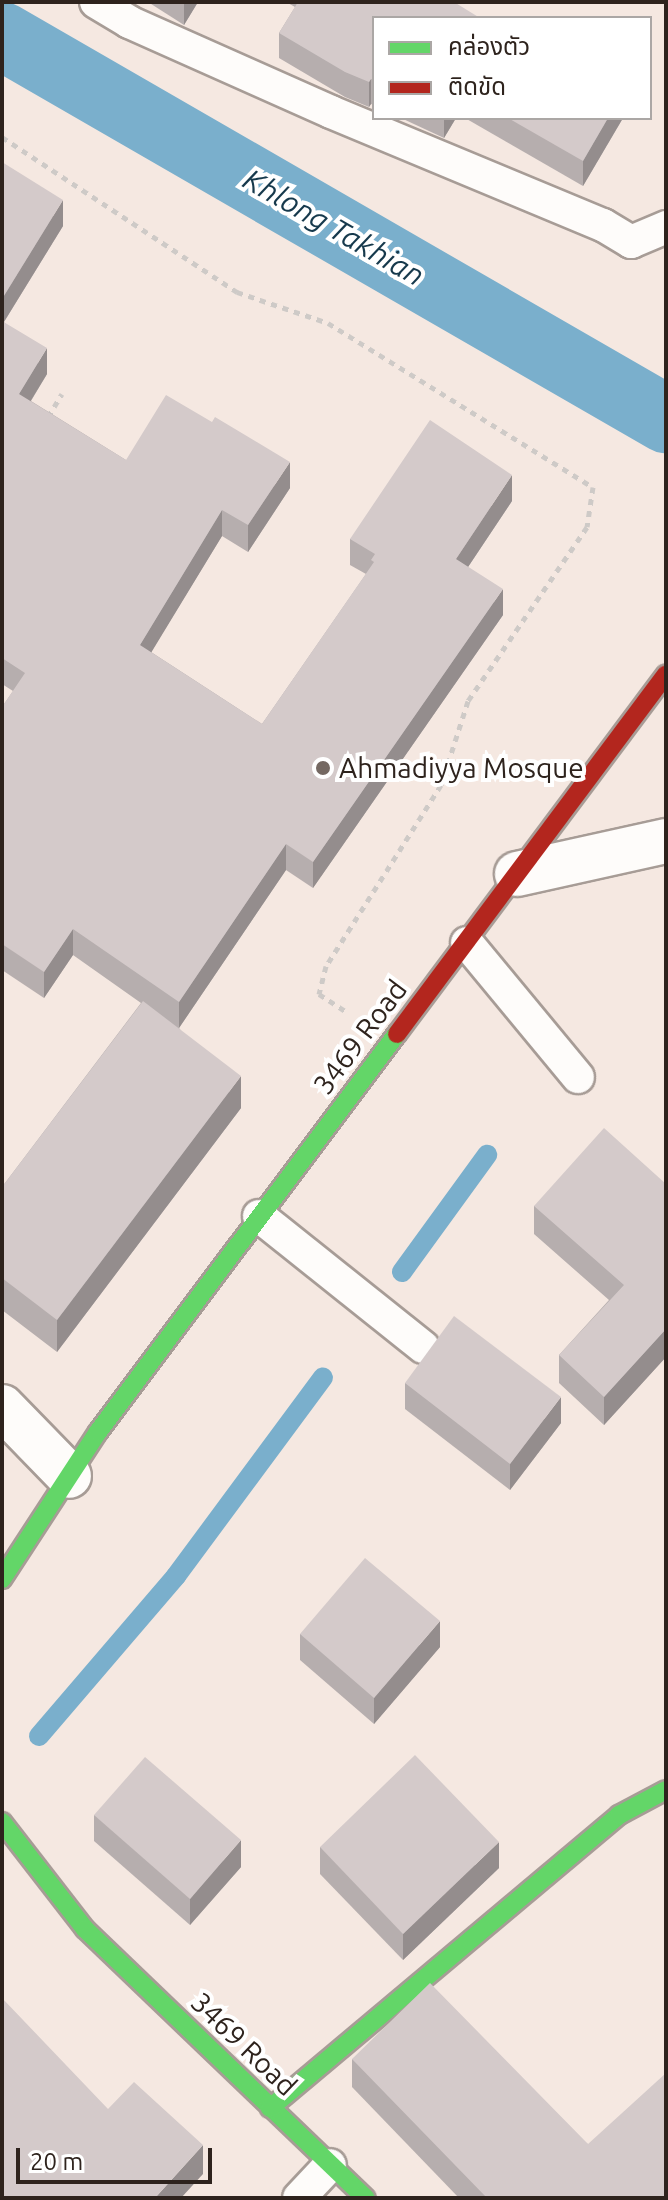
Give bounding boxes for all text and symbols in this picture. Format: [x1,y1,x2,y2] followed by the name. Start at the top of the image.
[372,16,652,120] legend
[448,33,530,60] text: คล่องตัว
[448,73,506,100] text: ติดขัด
[237,161,431,293] water label: Khlong Takhian
[339,751,584,785] place label: Ahmadiyya Mosque
[314,759,332,777] marker: Ahmadiyya Mosque
[306,973,414,1101] street label: 3469 Road
[184,1985,304,2103] street label: 3469 Road
[20,2132,216,2182] scale bar
[30,2148,83,2175] text: 20 m

